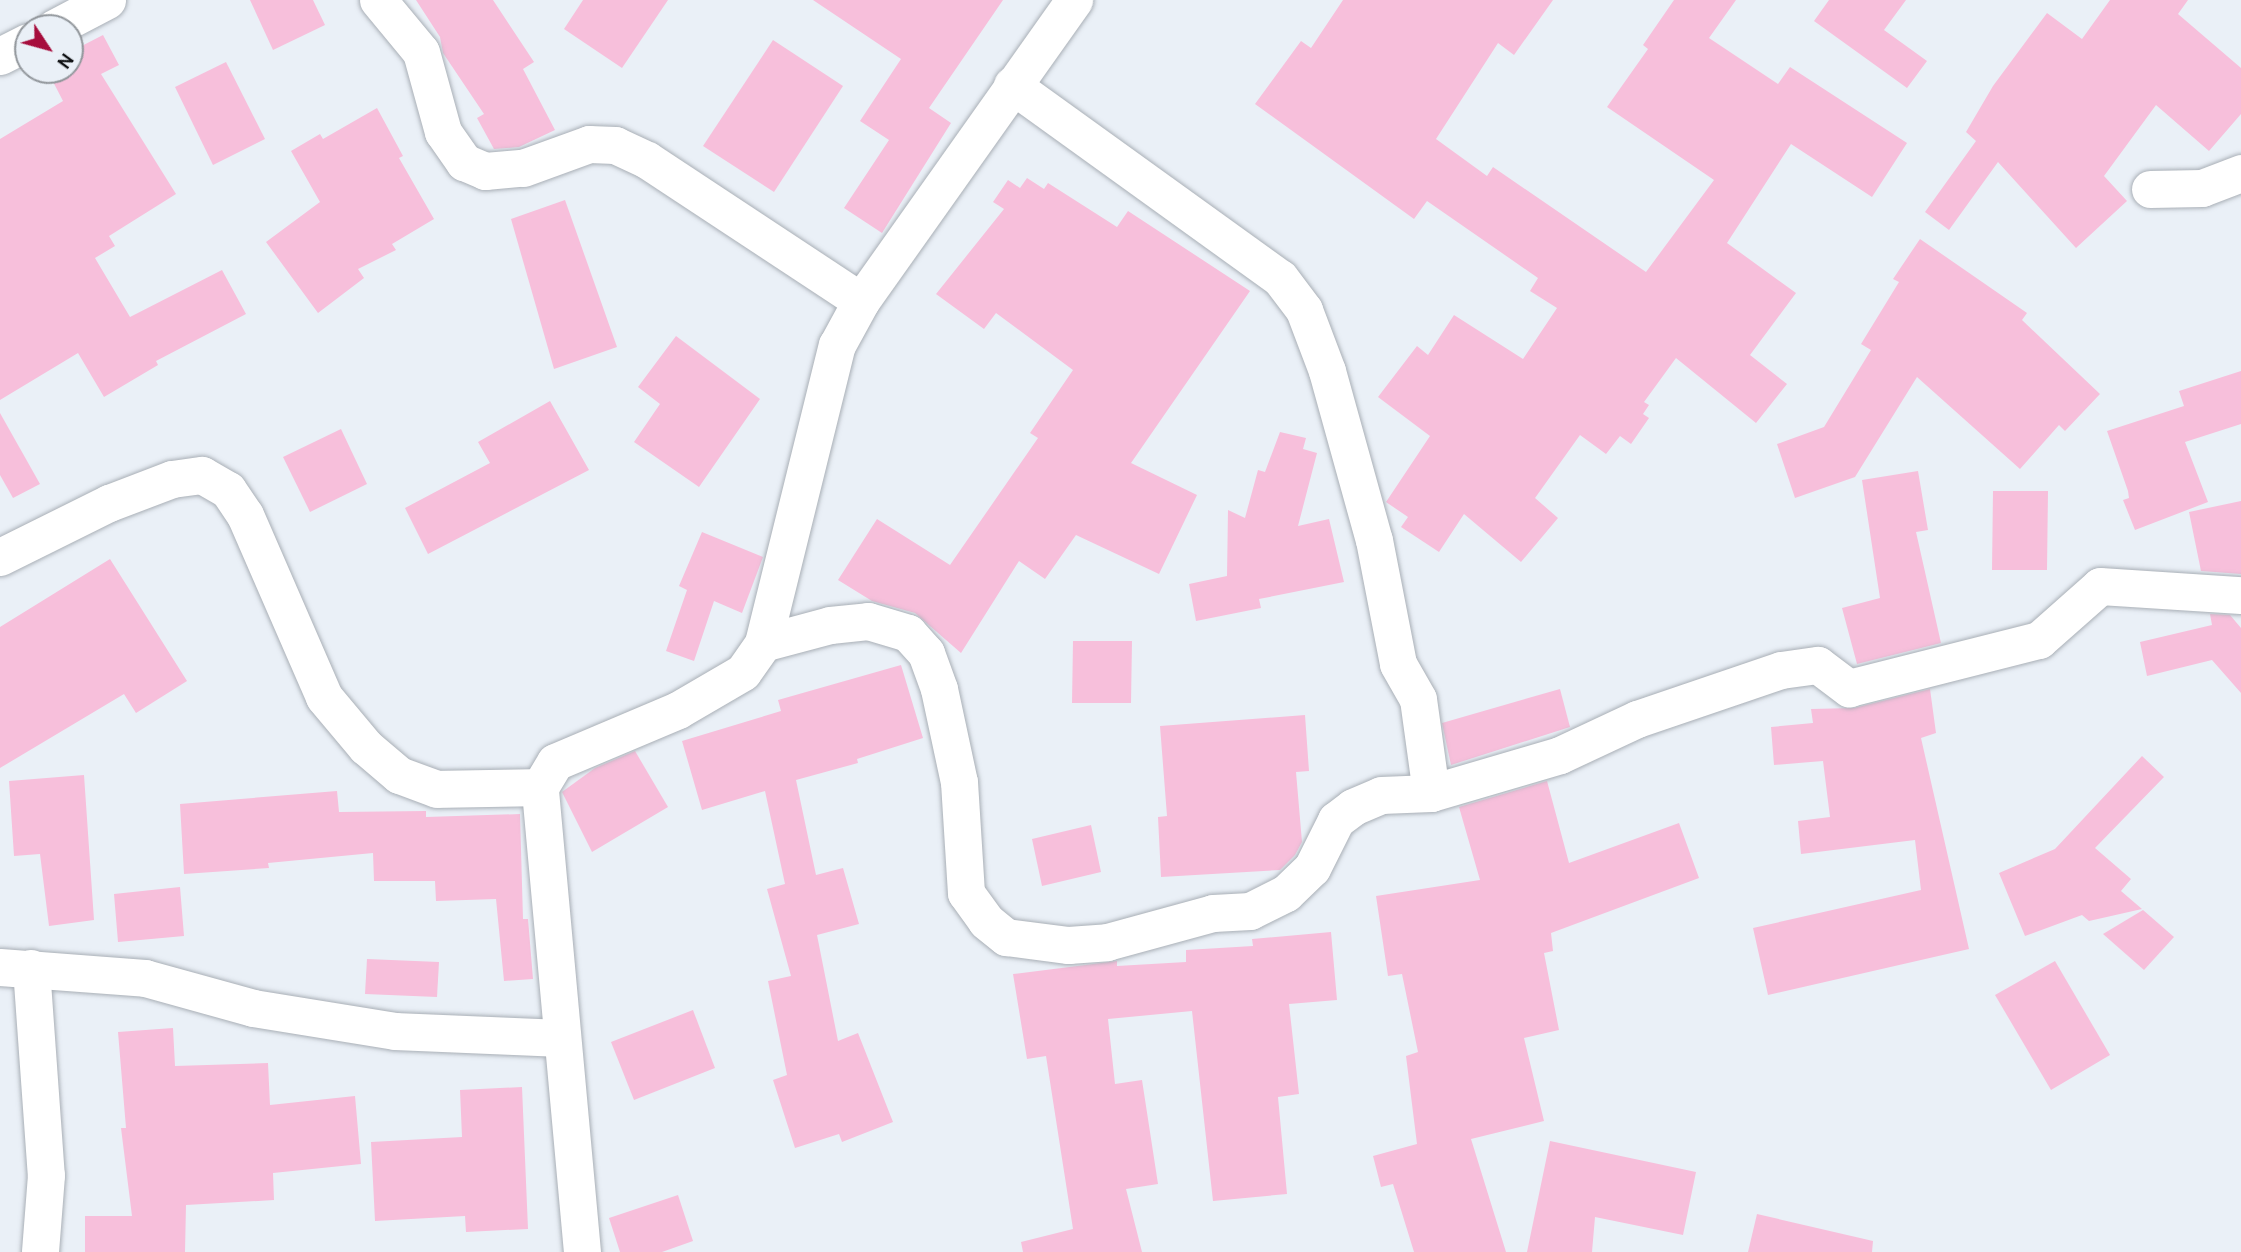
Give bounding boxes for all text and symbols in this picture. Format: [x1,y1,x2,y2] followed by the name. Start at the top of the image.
[14,14,84,84] north arrow
[51,48,78,73] text: N

